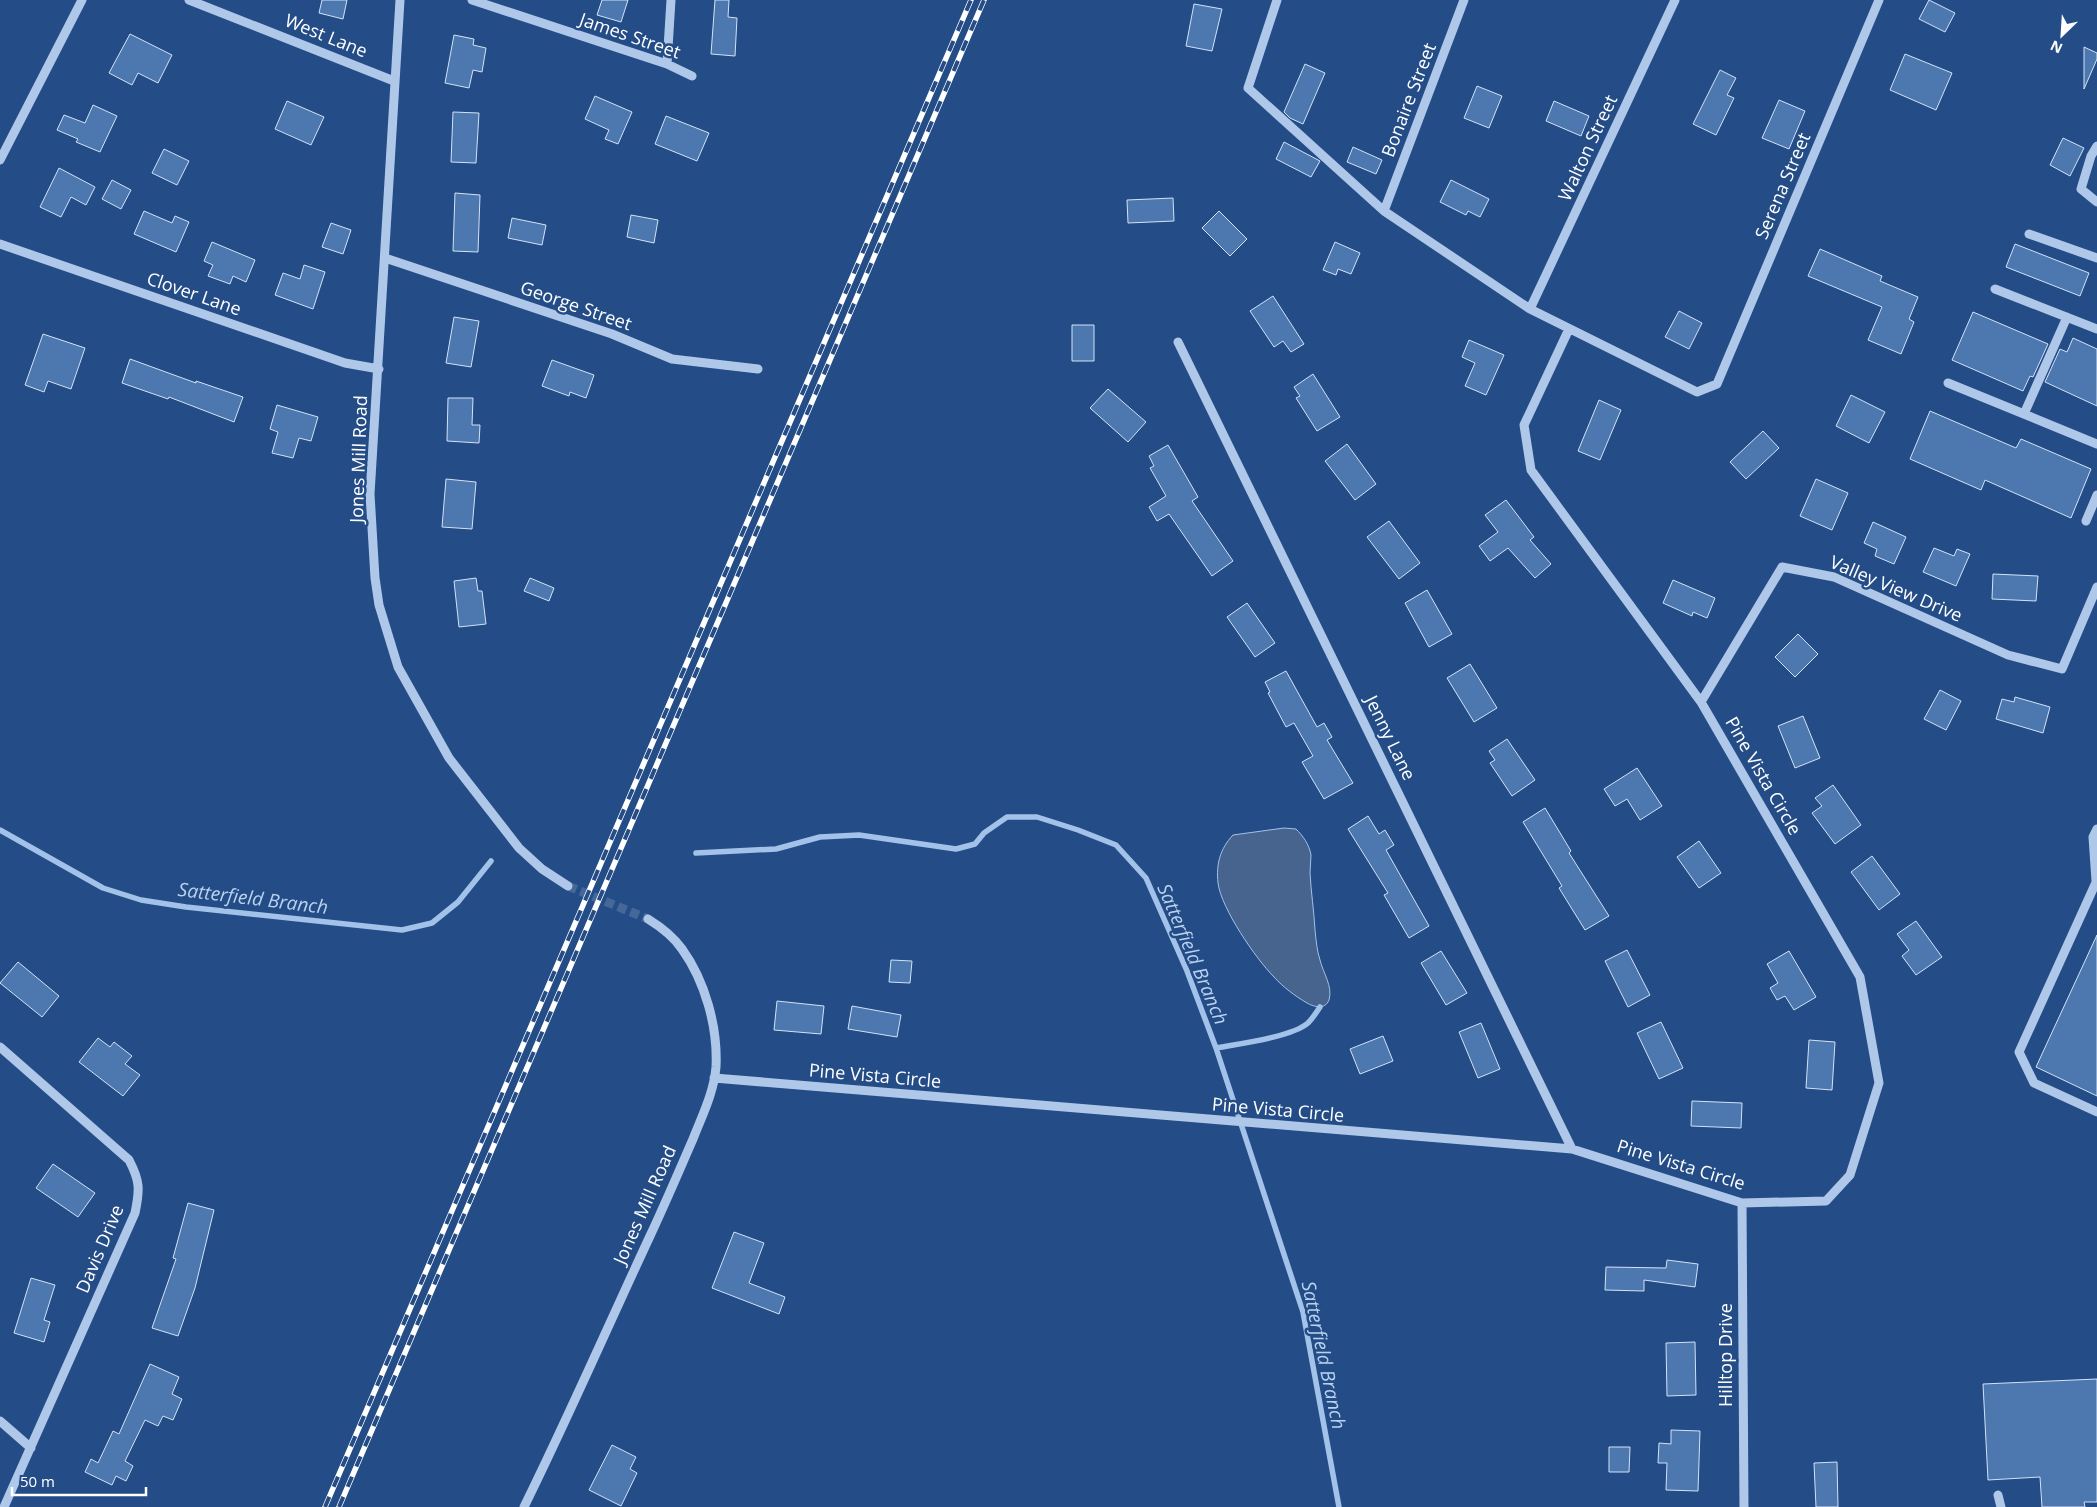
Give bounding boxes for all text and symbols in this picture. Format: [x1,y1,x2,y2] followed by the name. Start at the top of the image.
[575,6,684,64] street label: James Street
[282,8,371,62] street label: West Lane
[2037,10,2087,60] north arrow
[2047,36,2065,58] text: N
[1375,39,1441,160] street label: Bonaire Street
[1552,91,1622,204] street label: Walton Street
[1749,129,1815,243] street label: Serena Street
[144,266,245,320] street label: Clover Lane
[517,275,635,335] street label: George Street
[344,395,372,525] street label: Jones Mill Road
[1826,549,1966,627] street label: Valley View Drive
[1359,689,1422,784] street label: Jenny Lane
[1720,712,1807,839] street label: Pine Vista Circle
[177,876,329,920] water label: Satterfield Branch
[1152,879,1234,1029] water label: Satterfield Branch
[808,1057,942,1093] street label: Pine Vista Circle
[1211,1091,1345,1127] street label: Pine Vista Circle
[1614,1133,1748,1195] street label: Pine Vista Circle
[606,1141,681,1270] street label: Jones Mill Road
[70,1201,128,1297] street label: Davis Drive
[1296,1279,1352,1431] water label: Satterfield Branch
[1713,1303,1737,1407] street label: Hilltop Drive
[12,1464,146,1496] scale bar
[20,1471,55,1491] text: 50 m

